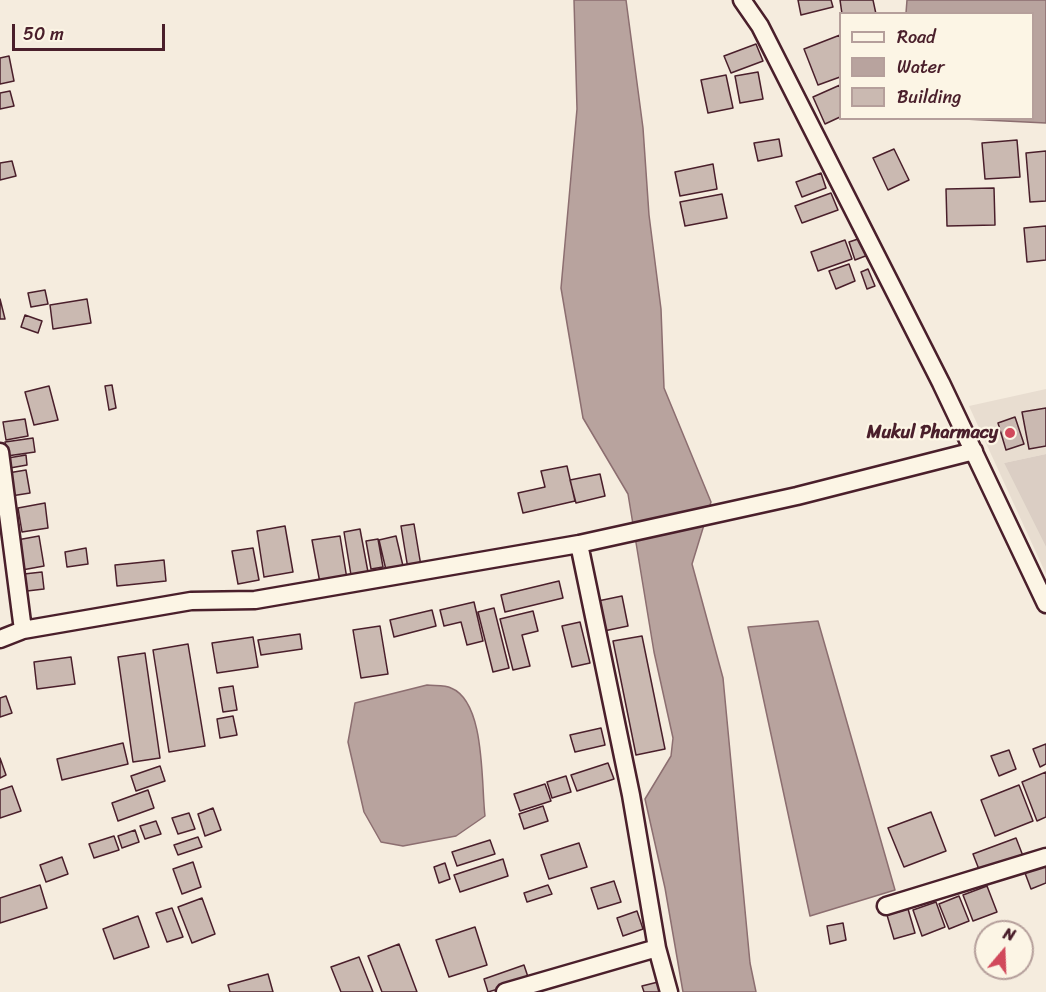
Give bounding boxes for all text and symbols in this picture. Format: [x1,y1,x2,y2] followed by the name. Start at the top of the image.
[15,12,168,50] scale bar
[839,12,1034,120] legend
[23,18,64,50] text: 50 m
[897,21,936,53] text: Road
[897,51,944,83] text: Water
[897,81,961,113] text: Building
[867,422,998,444] place label: Mukul Pharmacy
[1003,426,1017,440] marker: Mukul Pharmacy
[999,919,1019,950] text: N
[974,920,1034,980] north arrow

